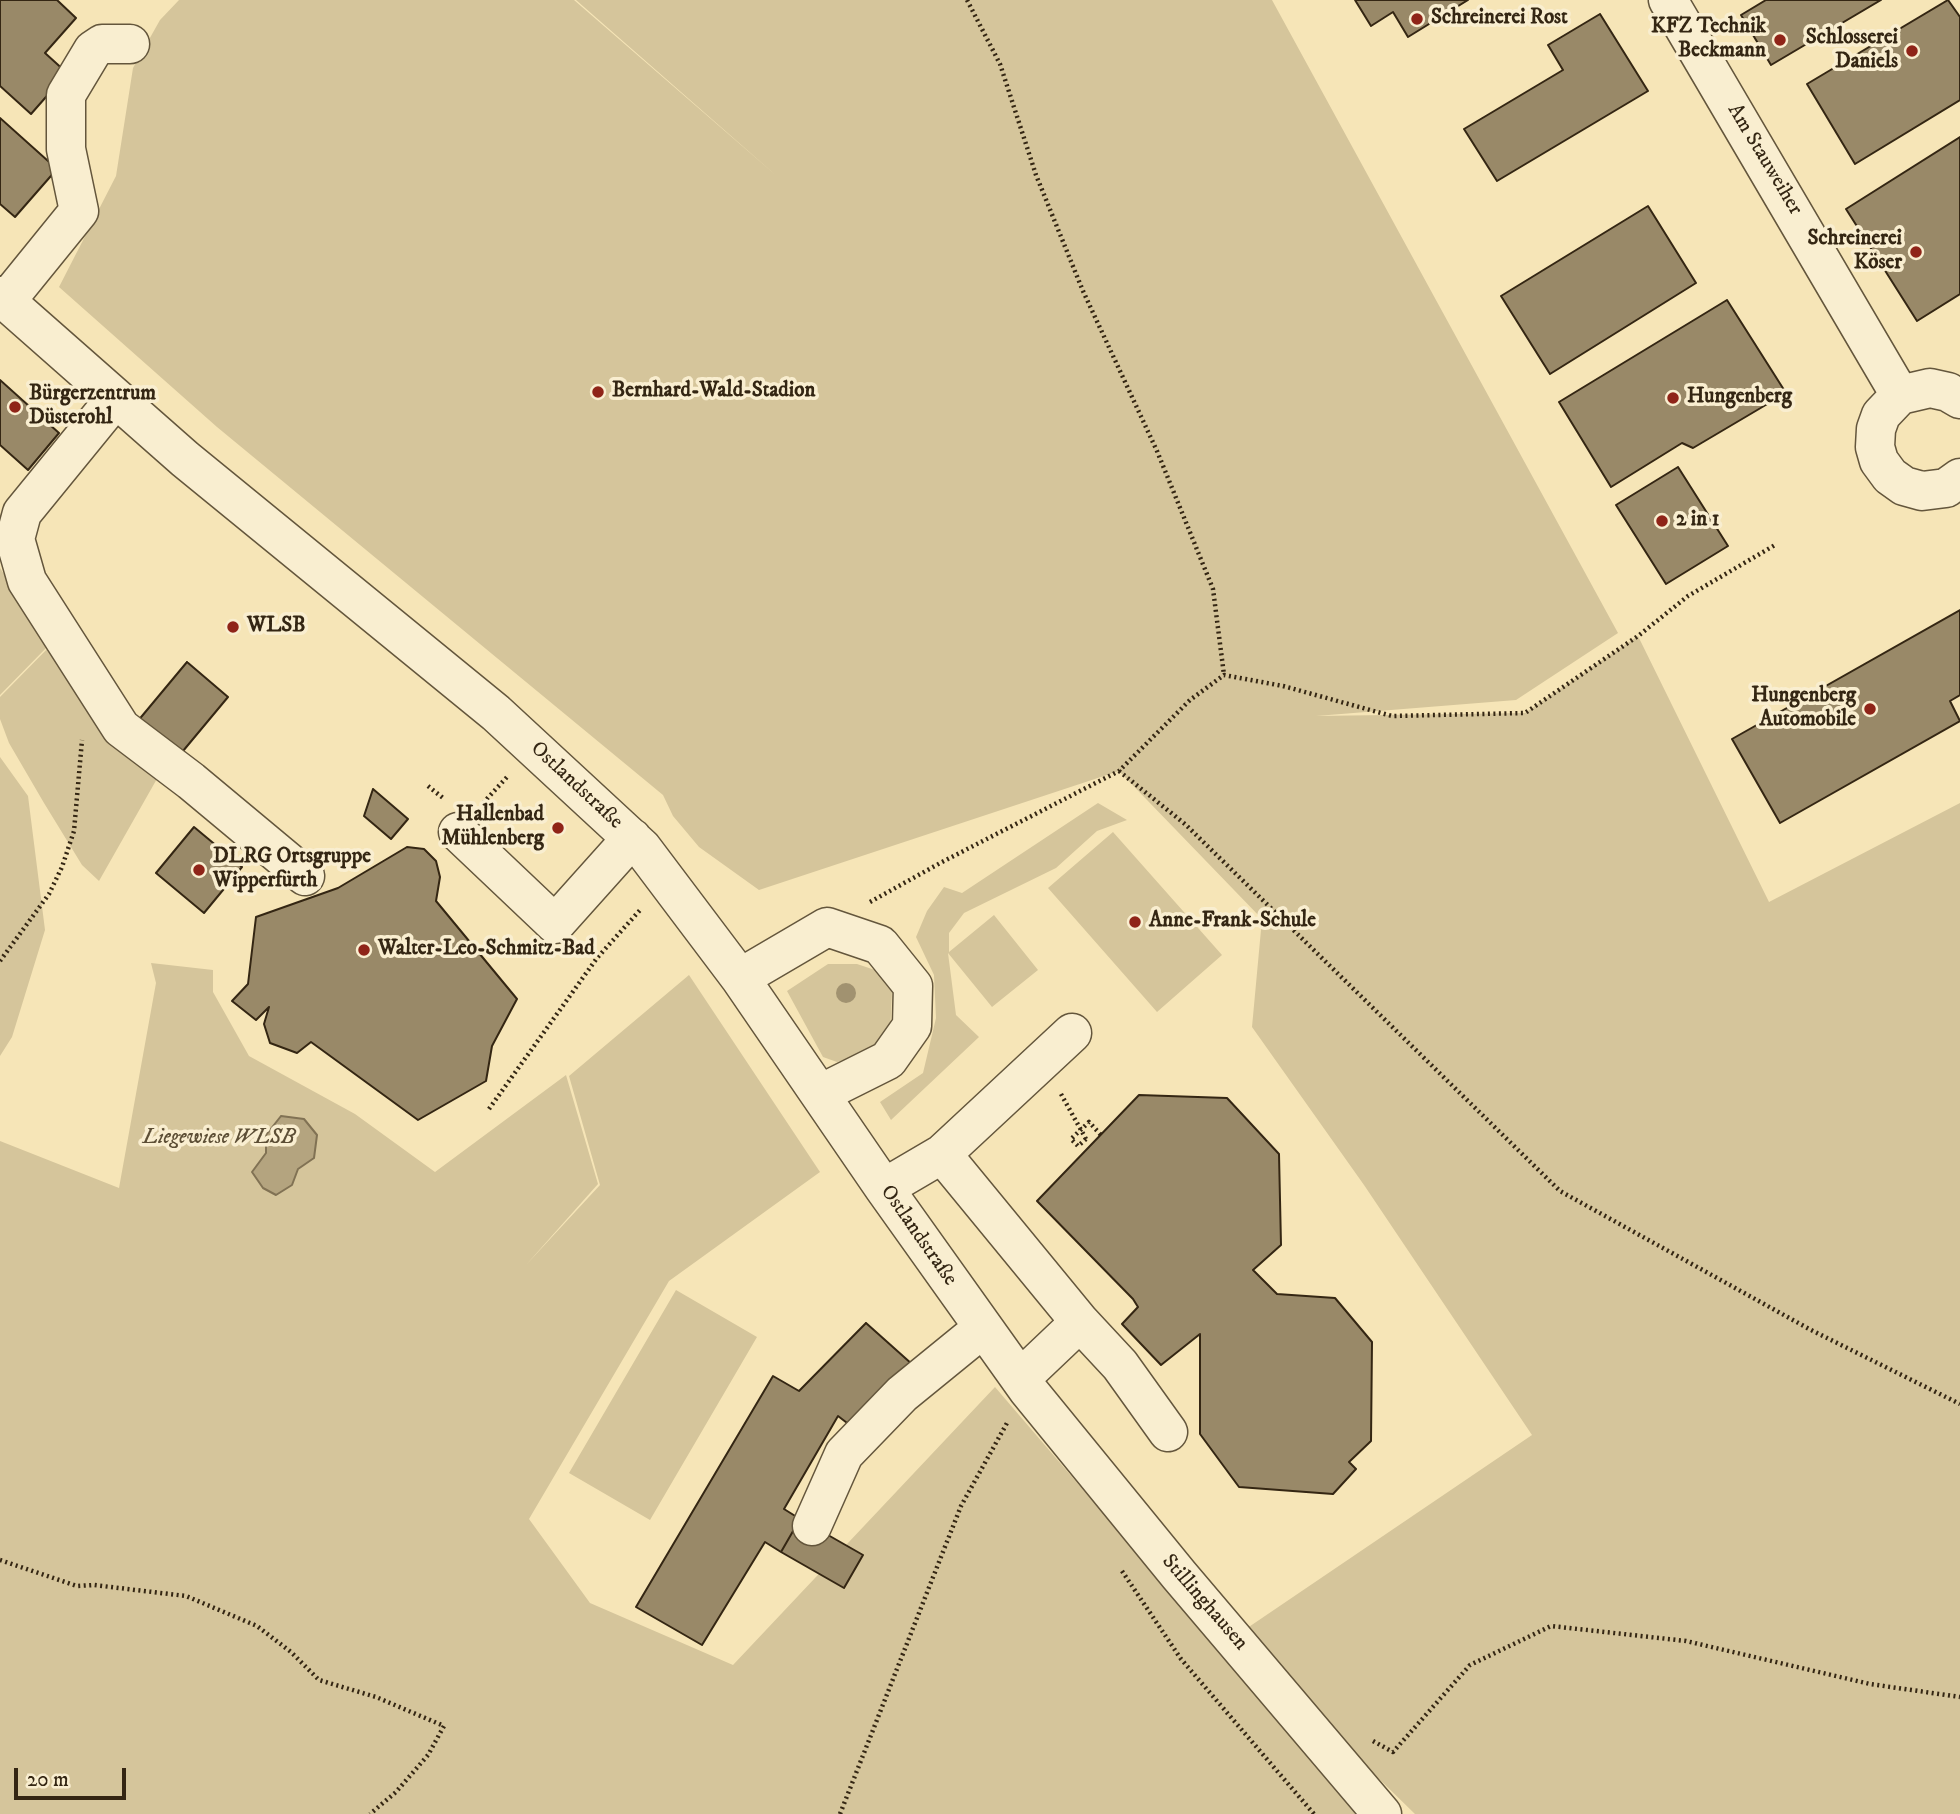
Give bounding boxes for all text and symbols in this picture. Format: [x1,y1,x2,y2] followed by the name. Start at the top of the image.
[1431,6,1568,32] place label: Schreinerei Rost
[1409,11,1425,27] marker: Schreinerei Rost
[1651,15,1766,65] place label: KFZ Technik Beckmann
[1806,26,1898,76] place label: Schlosserei Daniels
[1772,32,1788,48] marker: KFZ Technik Beckmann
[1904,43,1920,59] marker: Schlosserei Daniels
[1721,100,1807,220] street label: Am Stauweiher
[1807,227,1902,277] place label: Schreinerei Köser
[1908,244,1924,260] marker: Schreinerei Köser
[612,379,815,405] place label: Bernhard-Wald-Stadion
[29,382,156,432] place label: Bürgerzentrum Düsterohl
[590,384,606,400] marker: Bernhard-Wald-Stadion
[1687,385,1792,411] place label: Hungenberg
[1665,390,1681,406] marker: Hungenberg
[7,399,23,415] marker: Bürgerzentrum Düsterohl
[1676,508,1719,534] place label: 2 in 1
[1654,513,1670,529] marker: 2 in 1
[247,614,306,640] place label: WLSB
[225,619,241,635] marker: WLSB
[1751,684,1856,734] place label: Hungenberg Automobile
[1862,701,1878,717] marker: Hungenberg Automobile
[525,737,627,835] street label: Ostlandstraße
[441,803,544,853] place label: Hallenbad Mühlenberg
[550,820,566,836] marker: Hallenbad Mühlenberg
[213,845,371,895] place label: DLRG Ortsgruppe Wipperfürth
[191,862,207,878] marker: DLRG Ortsgruppe Wipperfürth
[1149,909,1316,935] place label: Anne-Frank-Schule
[1127,914,1143,930] marker: Anne-Frank-Schule
[378,937,595,963] place label: Walter-Leo-Schmitz-Bad
[356,942,372,958] marker: Walter-Leo-Schmitz-Bad
[143,1126,295,1152] park label: Liegewiese WLSB
[874,1181,962,1291] street label: Ostlandstraße
[1155,1550,1253,1656] street label: Stillinghausen
[18,1755,130,1799] scale bar
[27,1767,69,1793] text: 20 m

